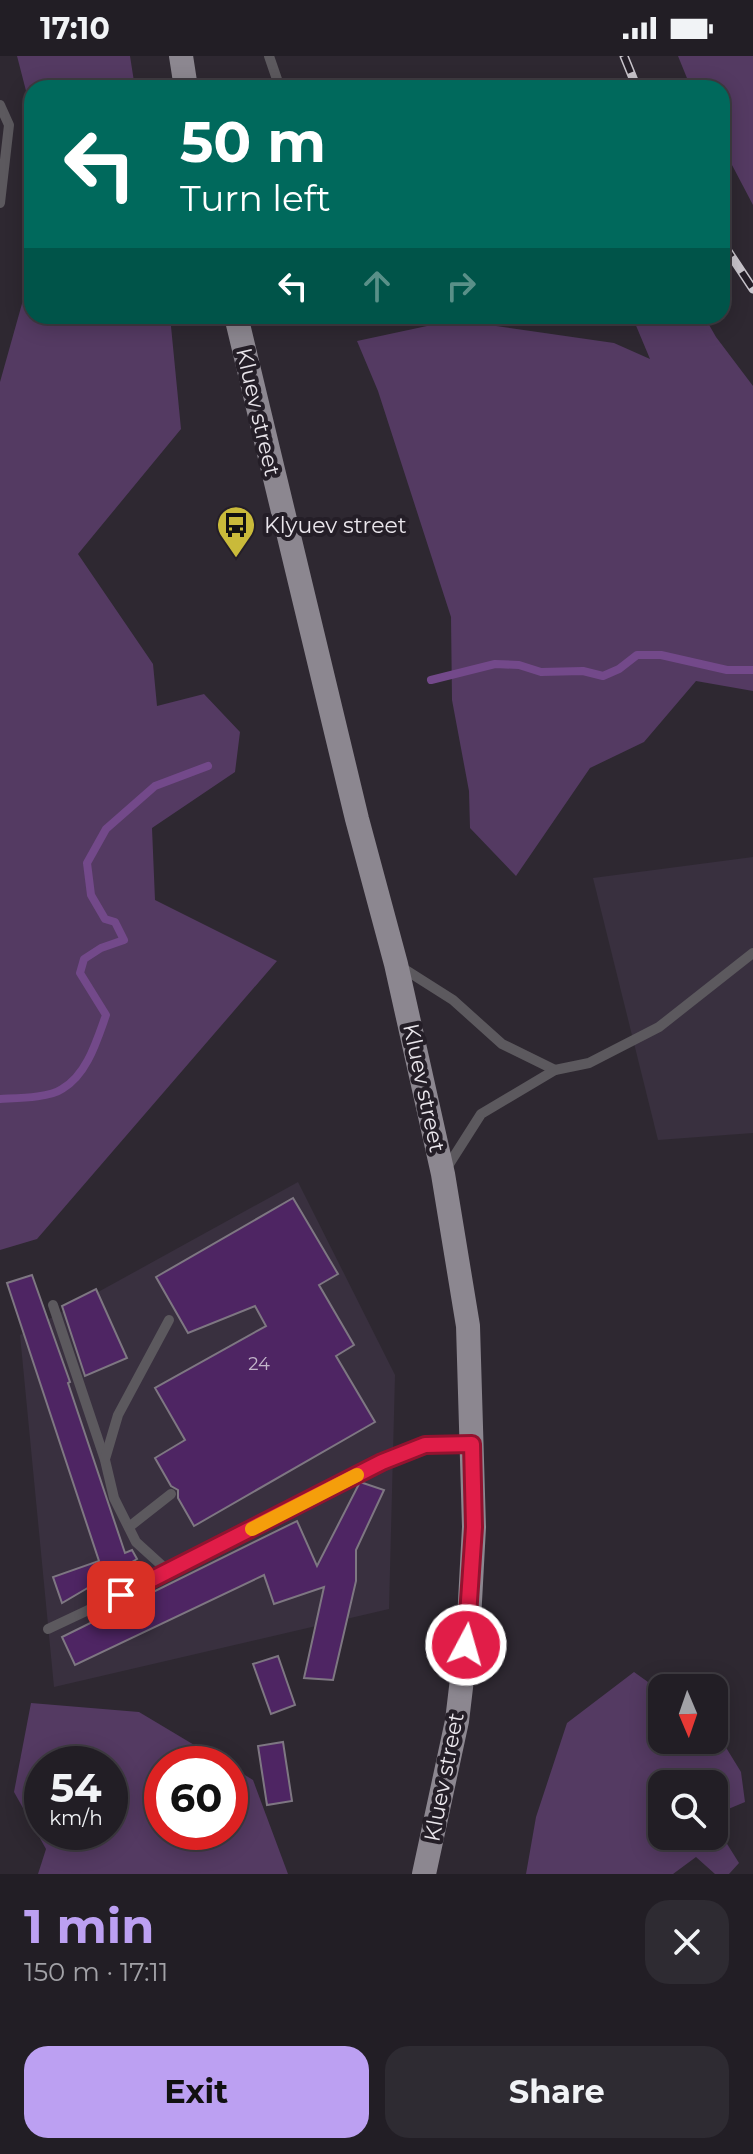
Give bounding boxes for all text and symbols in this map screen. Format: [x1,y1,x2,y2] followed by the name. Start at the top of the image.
[40,10,110,47] text: 17:10
[180,108,326,176] text: 50 m
[48,112,152,216] icon: left
[180,176,331,220] text: Turn left
[271,264,315,308] icon: left
[355,264,399,308] icon: ahead
[439,264,483,308] icon: right
[230,345,286,479] street label: Kluev street
[215,504,257,559] bus stop icon: Klyuev street
[264,512,407,539] place label: Klyuev street
[397,1021,451,1155] street label: Kluev street
[248,1353,270,1375] house number: 24
[87,1561,155,1629] pin
[99,1573,143,1617] icon: arrive
[424,1603,508,1687] position arrow
[648,1674,728,1754] north arrow
[648,1674,728,1850] map controls
[418,1710,470,1844] street label: Kluev street
[144,1746,248,1850] speed limit sign: 60
[50,1763,102,1812] text: 54
[648,1770,728,1850] button: search
[49,1806,103,1830] text: km/h
[24,1897,154,1955] text: 1 min
[645,1900,729,1984] button: close
[24,1956,168,1988] text: 150 m · 17:11
[24,2046,369,2138] button: Exit
[385,2046,729,2138] button: Share

